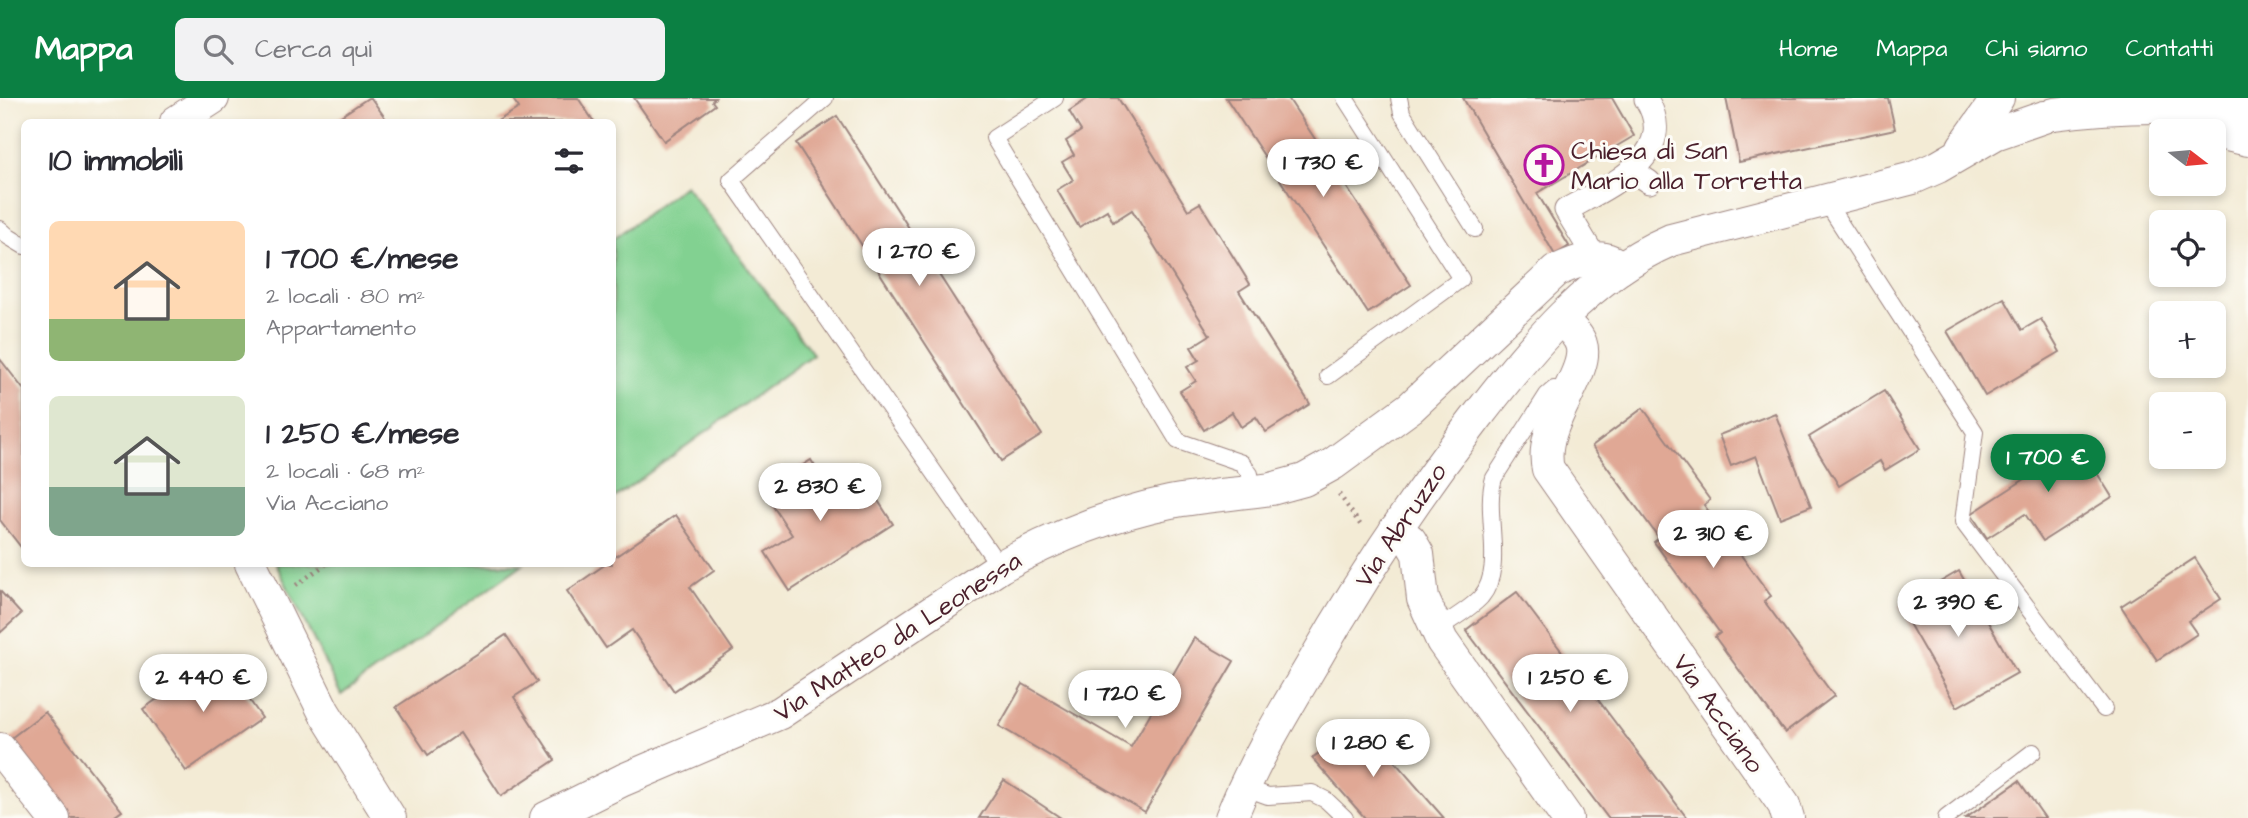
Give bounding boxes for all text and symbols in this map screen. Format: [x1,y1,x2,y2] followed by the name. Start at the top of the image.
[175,18,665,81] search box
[35,26,133,72] text: Mappa
[199,30,237,68] icon: search
[255,31,372,67] text: Cerca qui
[1779,32,1838,66] text: Home
[1876,32,1947,66] text: Mappa
[1985,32,2088,66] text: Chi siamo
[2126,32,2213,66] text: Contatti
[2149,119,2226,196] north arrow
[2149,119,2226,469] map controls
[1571,133,1802,199] place label: Chiesa di San Mario alla Torretta
[49,140,183,182] text: 10 immobili
[1258,140,1388,199] pin: 1 730 €
[550,142,588,180] icon: filters
[1523,144,1565,186] church icon: Chiesa di San Mario alla Torretta
[1283,146,1363,178] text: 1 730 €
[2149,210,2226,287] button: locate
[854,228,984,288] pin: 1 270 €
[878,235,960,267] text: 1 270 €
[266,238,459,280] text: 1 700 €/mese
[105,249,189,333] icon: home
[266,280,425,312] text: 2 locali · 80 m²
[2149,301,2226,378] button: +
[266,312,416,344] text: Appartamento
[2149,392,2226,469] button: −
[266,413,460,455] text: 1 250 €/mese
[105,424,189,508] icon: home
[1983,434,2113,494] pin: 1 700 €
[2007,441,2089,473] text: 1 700 €
[266,455,425,487] text: 2 locali · 68 m²
[1346,456,1456,595] street label: Via Abruzzo
[755,464,885,523] pin: 2 830 €
[775,470,866,502] text: 2 830 €
[266,487,388,519] text: Via Acciano
[1648,510,1778,570] pin: 2 310 €
[1673,517,1753,549] text: 2 310 €
[767,543,1028,731] street label: Via Matteo da Leonessa
[1893,580,2023,639] pin: 2 390 €
[1913,586,2003,618] text: 2 390 €
[1664,647,1773,781] street label: Via Acciano
[138,654,268,714] pin: 2 440 €
[1505,654,1635,714] pin: 1 250 €
[155,661,251,693] text: 2 440 €
[1528,661,1612,693] text: 1 250 €
[1060,670,1190,730] pin: 1 720 €
[1084,677,1166,709] text: 1 720 €
[1308,720,1438,779] pin: 1 280 €
[1332,726,1414,758] text: 1 280 €

